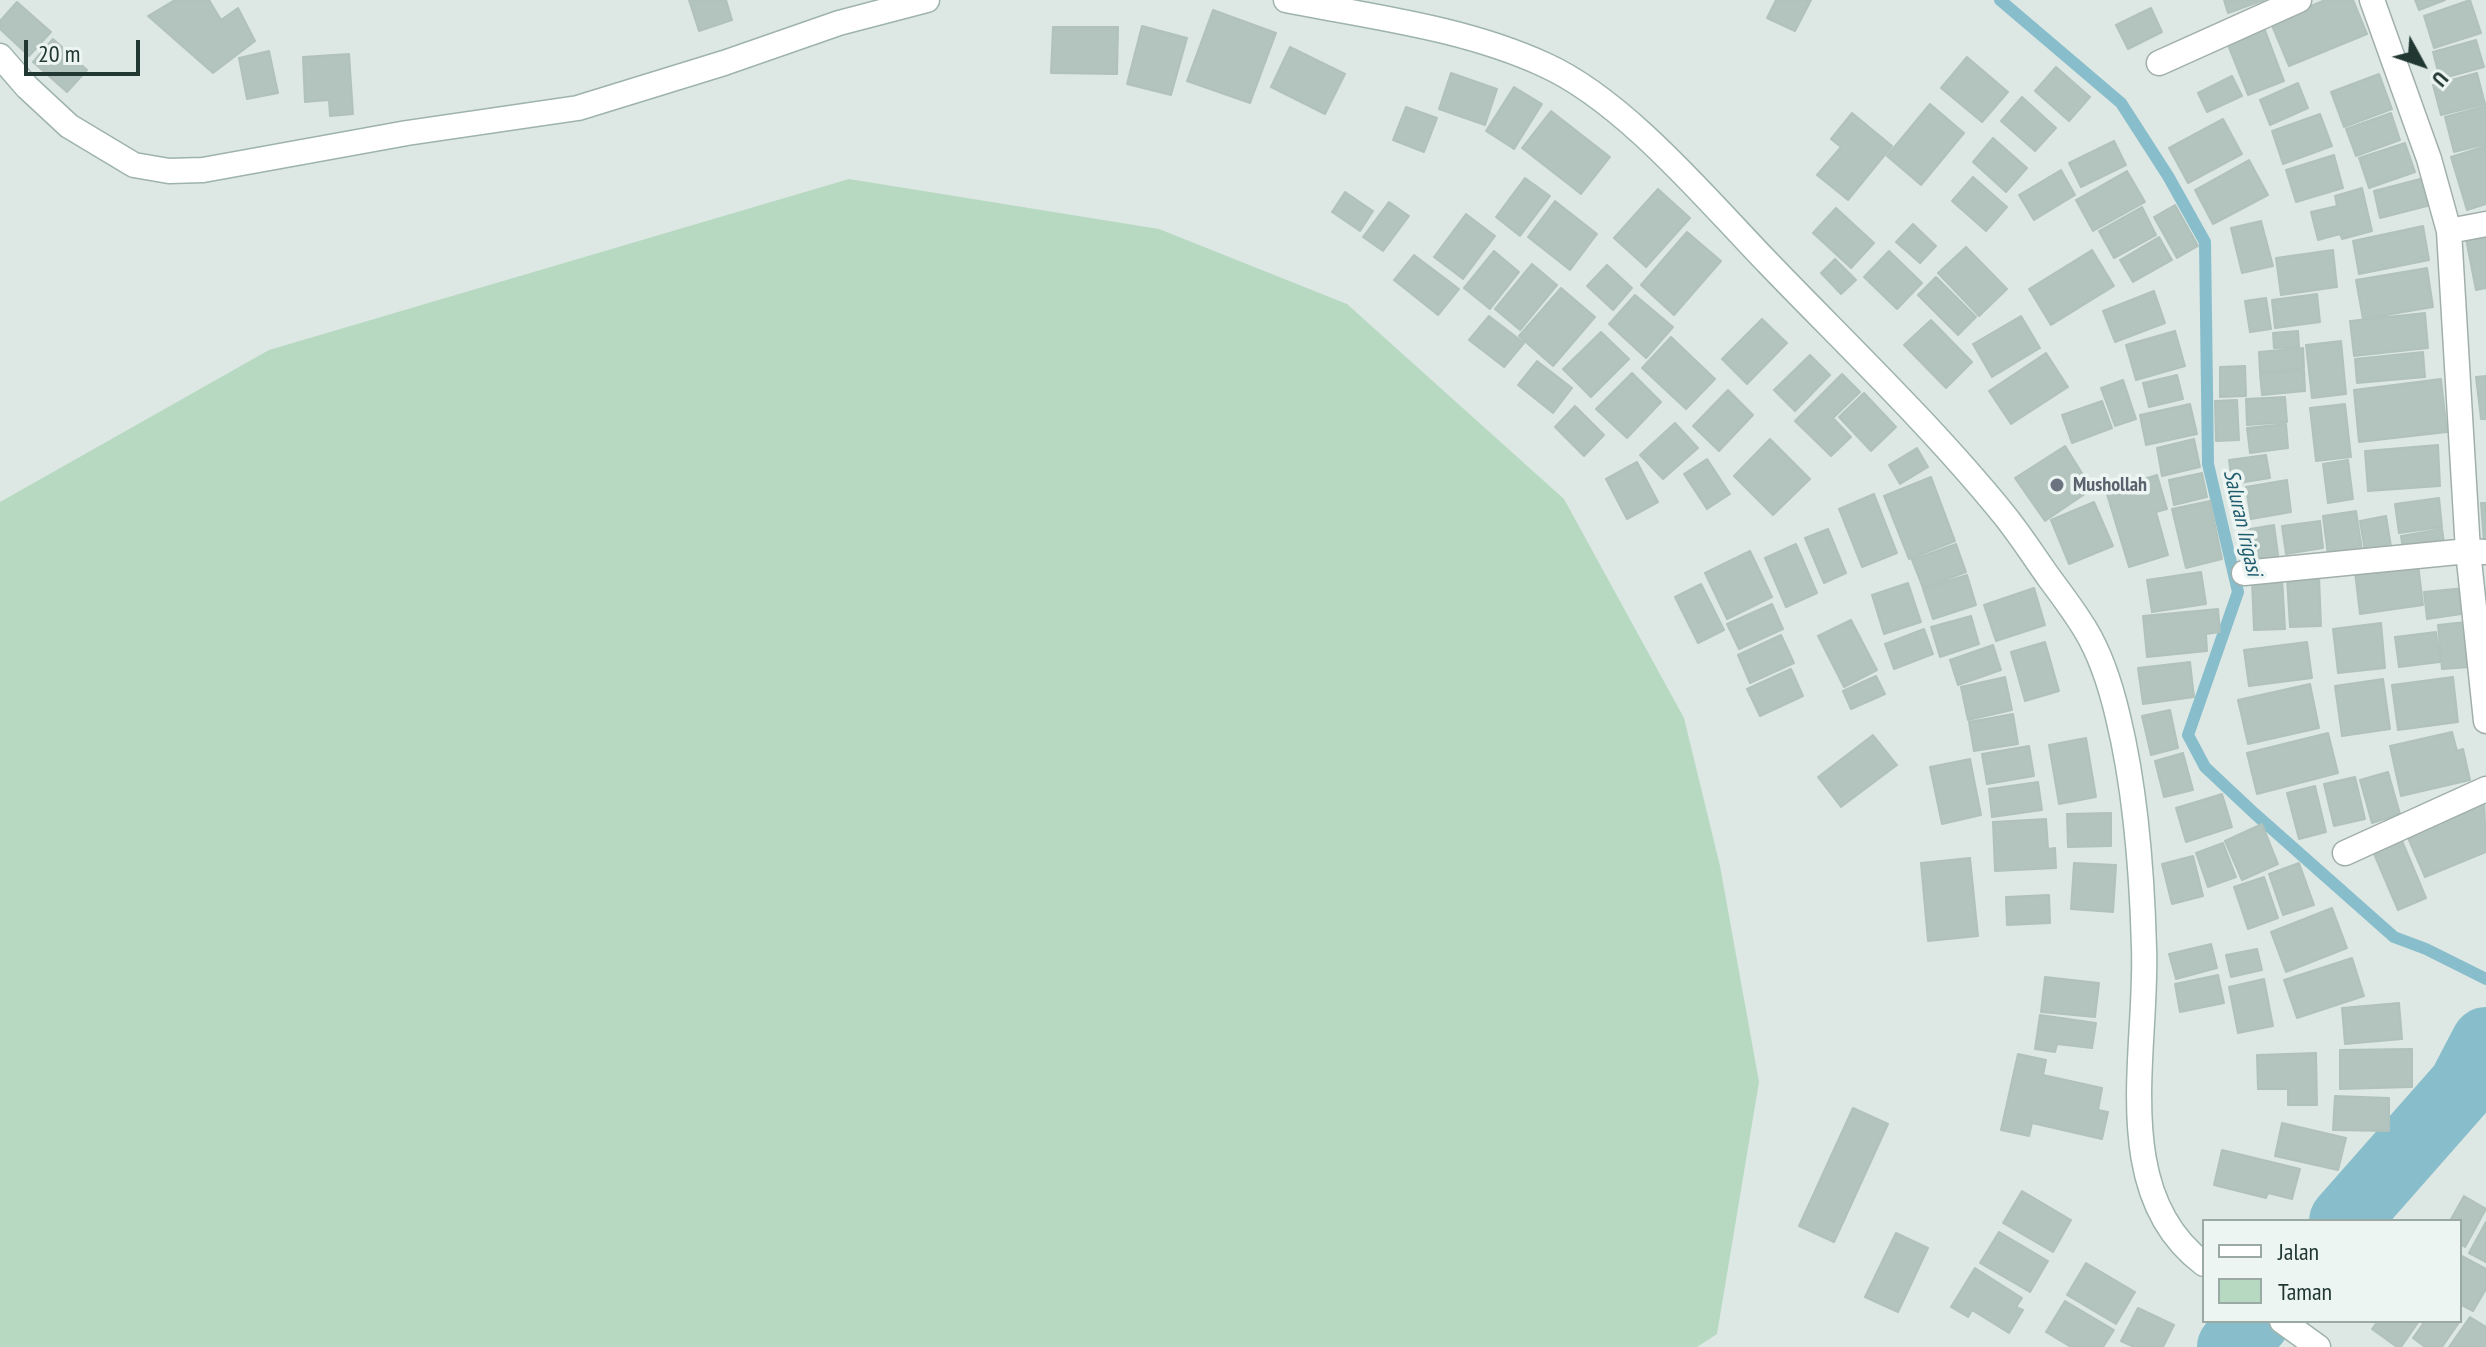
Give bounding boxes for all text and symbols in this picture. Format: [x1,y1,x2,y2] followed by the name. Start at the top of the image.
[28,24,144,74] scale bar
[2382,24,2462,104] north arrow
[38,38,80,69] text: 20 m
[2426,66,2455,93] text: U
[2217,467,2267,579] water label: Saluran Irigasi
[2073,473,2147,497] place label: Mushollah
[2048,476,2066,494] marker: Mushollah
[2202,1219,2462,1323] legend
[2278,1236,2319,1267] text: Jalan
[2278,1276,2332,1307] text: Taman

